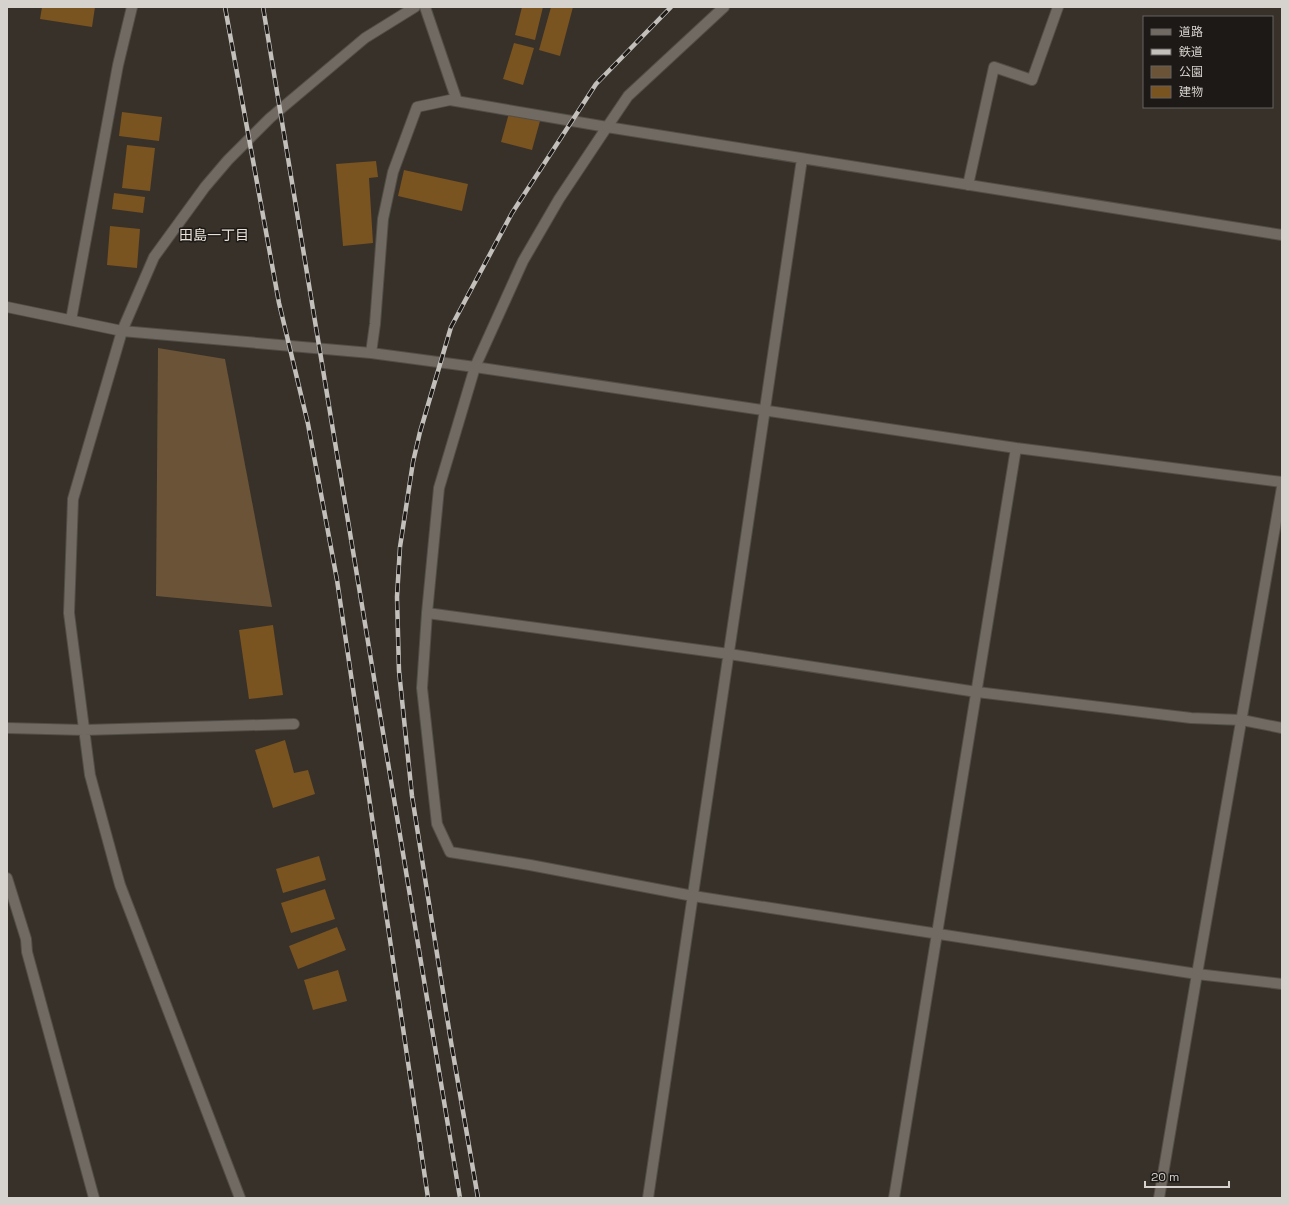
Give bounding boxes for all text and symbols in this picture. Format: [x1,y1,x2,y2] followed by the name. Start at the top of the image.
[1143,16,1273,108] legend
[1179,24,1203,40] text: 道路
[1179,44,1203,60] text: 鉄道
[1179,64,1203,80] text: 公園
[1179,84,1203,100] text: 建物
[179,226,249,244] district label: 田島一丁目
[1145,1163,1229,1189] scale bar
[1151,1169,1179,1185] text: 20 m

